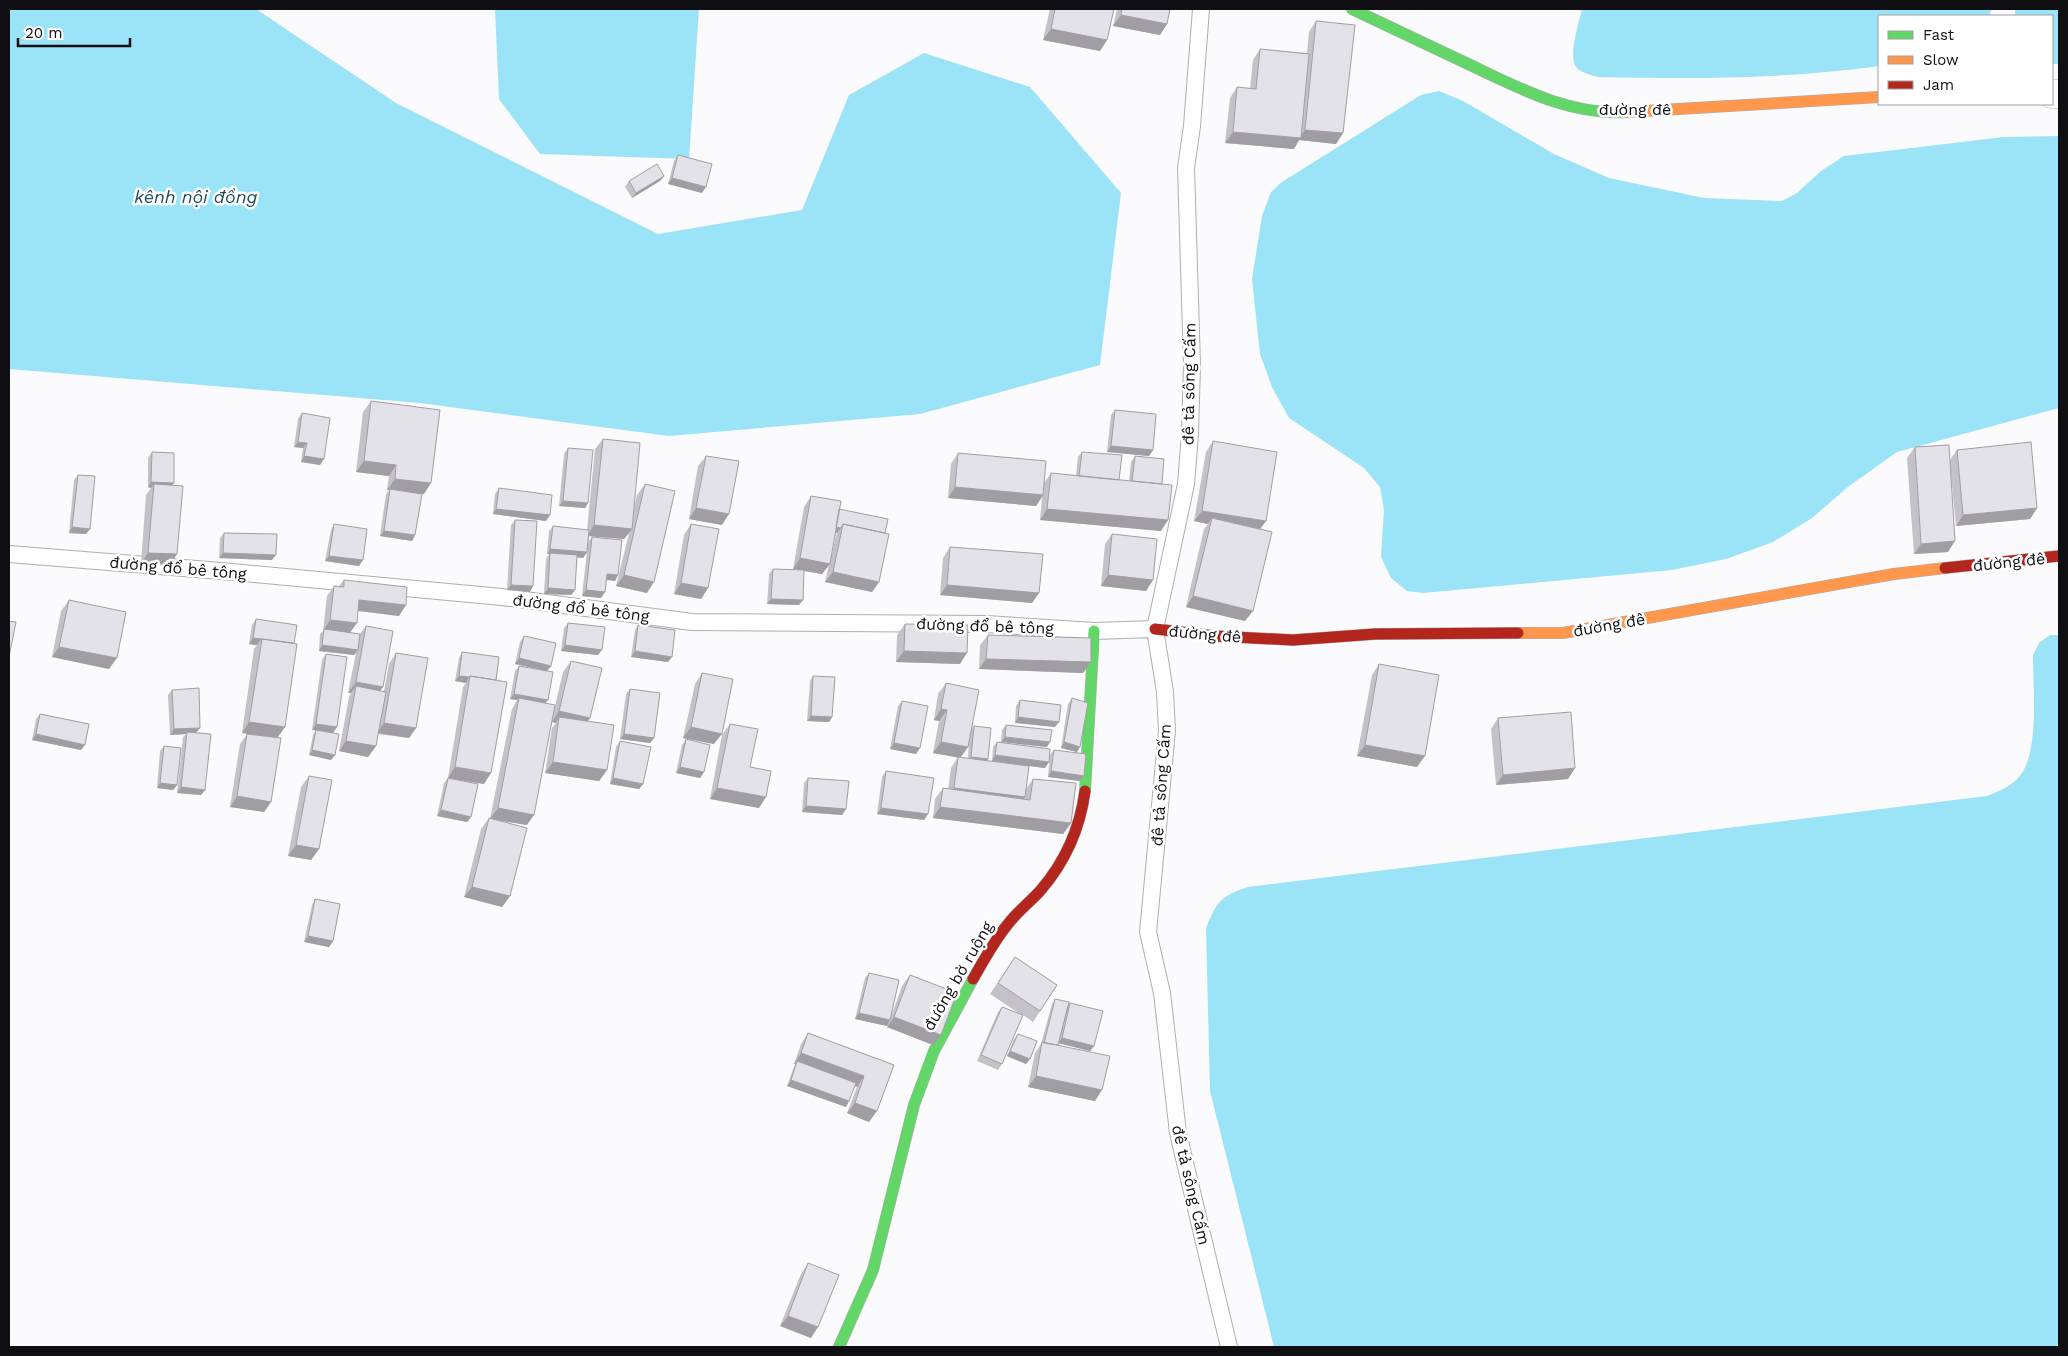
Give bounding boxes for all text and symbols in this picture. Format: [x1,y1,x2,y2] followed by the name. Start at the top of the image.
[18,15,130,47] scale bar
[1878,15,2053,105] legend
[25,24,63,42] text: 20 m
[1923,26,1955,44] text: Fast
[1923,51,1959,69] text: Slow
[1923,76,1954,94] text: Jam
[1599,100,1671,119] street label: đường đê
[134,186,258,207] water label: kênh nội đồng
[1178,323,1200,445] street label: đê tả sông Cấm
[1972,549,2046,575] street label: đường đê
[109,553,248,584] street label: đường đổ bê tông
[512,590,651,626] street label: đường đổ bê tông
[1572,609,1646,641] street label: đường đê
[916,614,1055,638] street label: đường đổ bê tông
[1168,621,1242,647] street label: đường đê
[1147,723,1175,847] street label: đê tả sông Cấm
[919,918,997,1034] street label: đường bờ ruộng
[1168,1123,1214,1247] street label: đê tả sông Cấm

